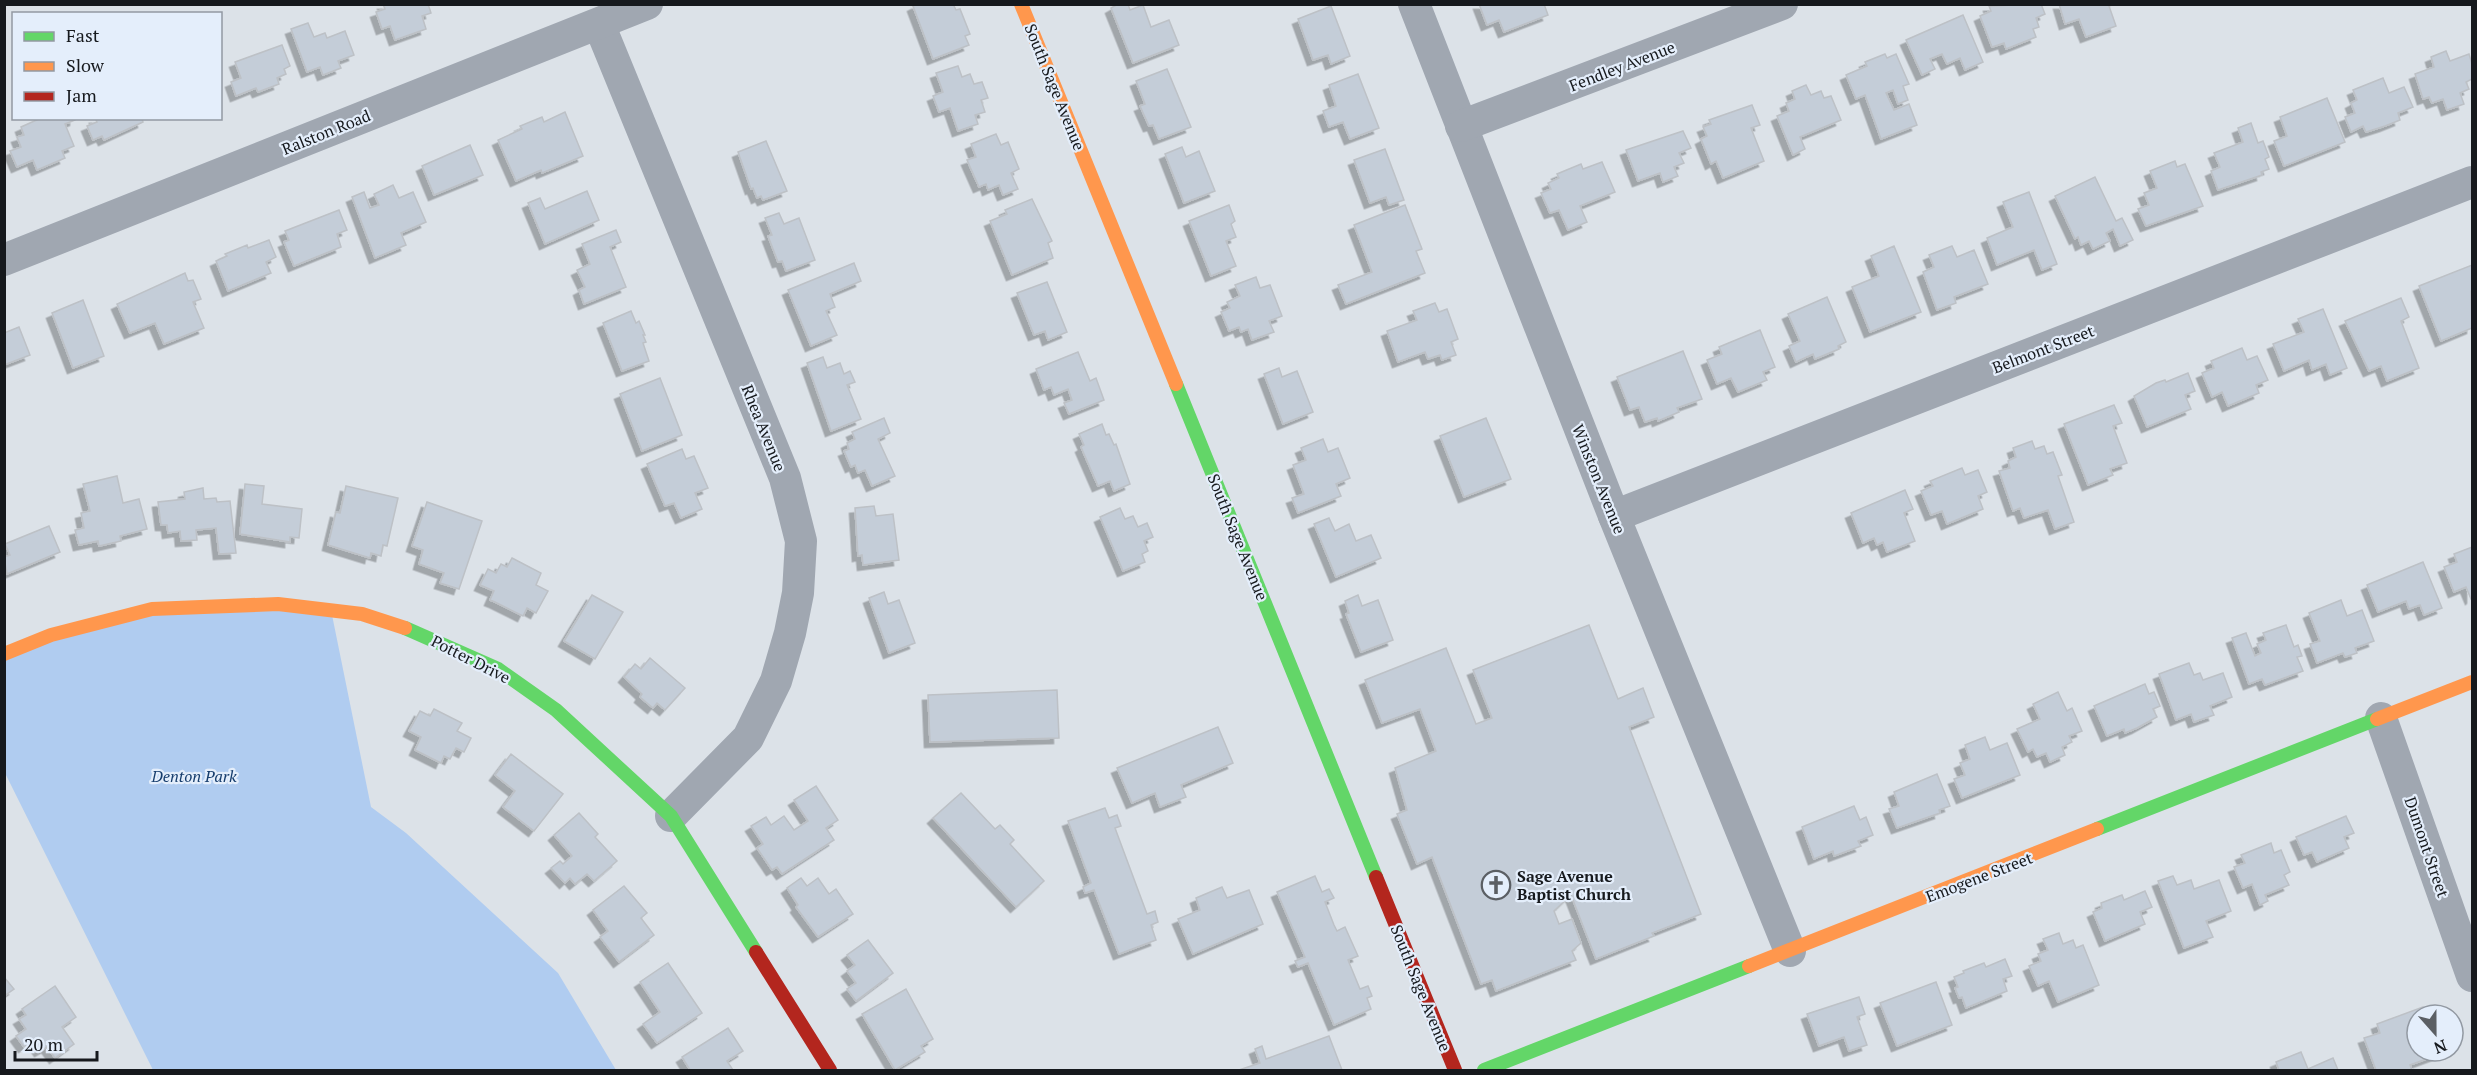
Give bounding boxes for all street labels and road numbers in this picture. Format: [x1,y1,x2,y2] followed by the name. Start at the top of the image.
[1020,20,1090,154] street label: South Sage Avenue
[1566,36,1678,96] street label: Fendley Avenue
[278,104,374,160] street label: Ralston Road
[1989,319,2097,379] street label: Belmont Street
[737,381,791,475] street label: Rhea Avenue
[1567,421,1631,537] street label: Winston Avenue
[1203,470,1273,604] street label: South Sage Avenue
[428,630,514,688] street label: Potter Drive
[2399,794,2455,900] street label: Dumont Street
[1923,847,2036,907] street label: Emogene Street
[1386,921,1456,1055] street label: South Sage Avenue

